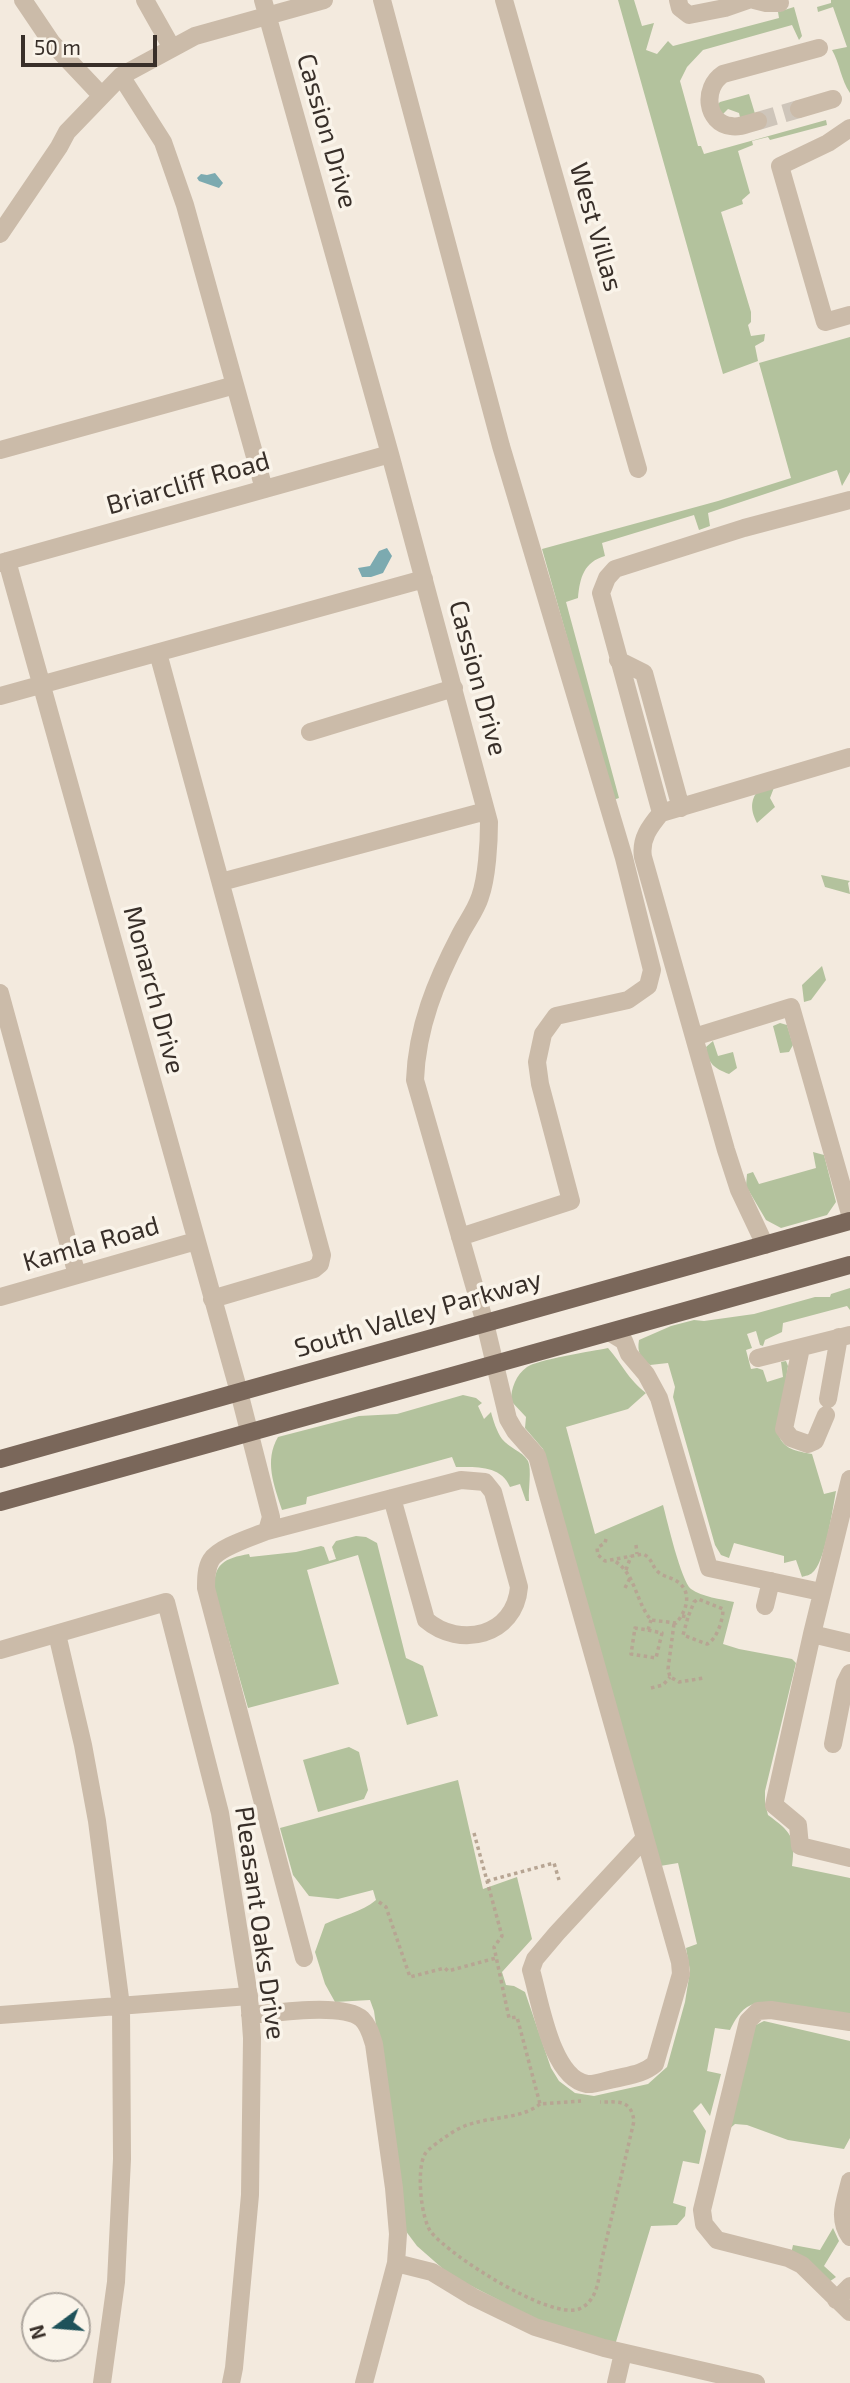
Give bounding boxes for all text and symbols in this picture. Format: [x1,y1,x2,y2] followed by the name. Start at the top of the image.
[24,21,161,65] scale bar
[34,34,81,59] text: 50 m
[290,50,364,212] street label: Cassion Drive
[563,159,629,295] street label: West Villas
[103,445,273,521] street label: Briarcliff Road
[442,597,514,759] street label: Cassion Drive
[117,903,191,1077] street label: Monarch Drive
[19,1210,163,1278] street label: Kamla Road
[291,1264,545,1364] street label: South Valley Parkway
[228,1804,292,2042] street label: Pleasant Oaks Drive
[21,2292,91,2362] north arrow
[24,2323,50,2342] text: N

